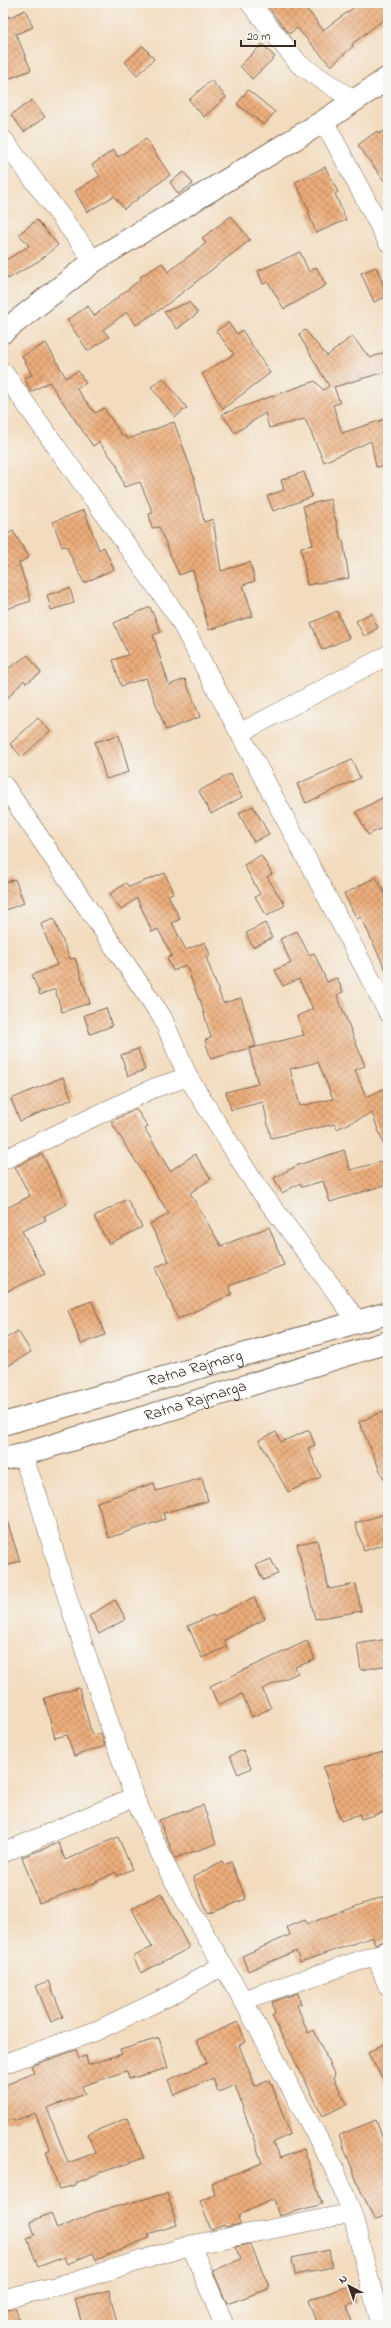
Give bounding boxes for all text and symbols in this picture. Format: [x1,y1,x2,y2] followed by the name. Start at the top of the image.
[241,22,295,48] scale bar
[247,28,270,46] text: 20 m
[145,1344,245,1394] street label: Ratna Rajmarg
[141,1374,250,1429] street label: Ratna Rajmarga
[329,2266,369,2306] north arrow
[335,2271,351,2288] text: N

